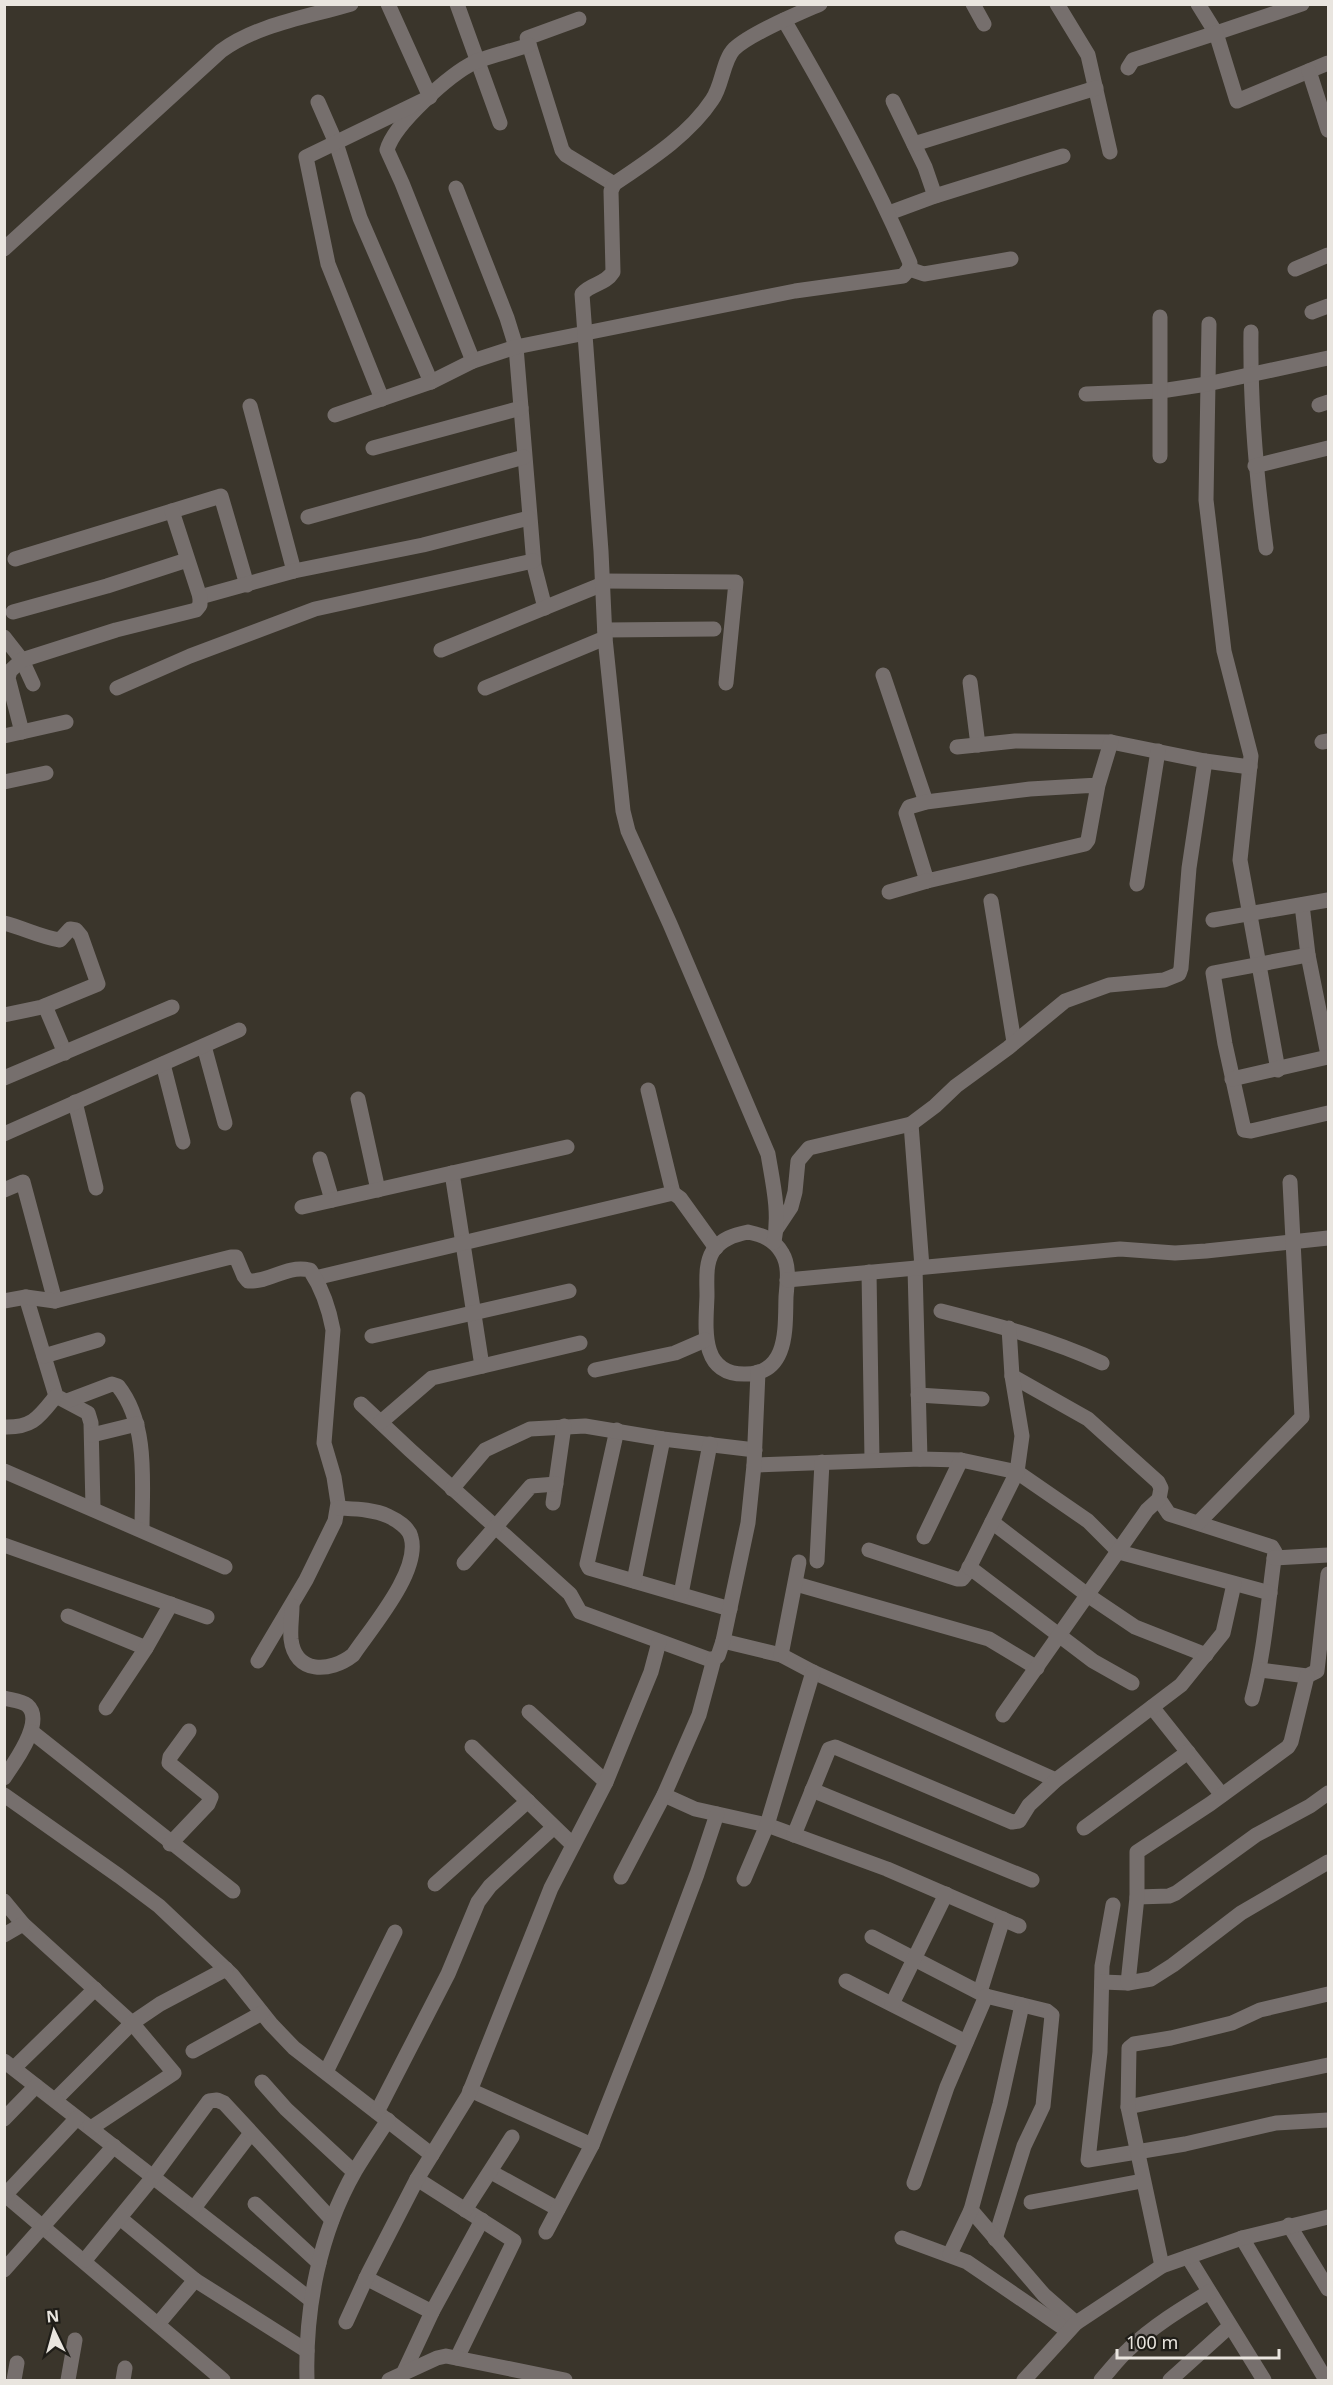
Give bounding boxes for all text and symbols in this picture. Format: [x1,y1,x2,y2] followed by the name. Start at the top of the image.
[24,2301,84,2361] north arrow
[45,2305,60,2328] text: N
[1117,2322,1279,2360] scale bar
[1126,2330,1178,2354] text: 100 m

